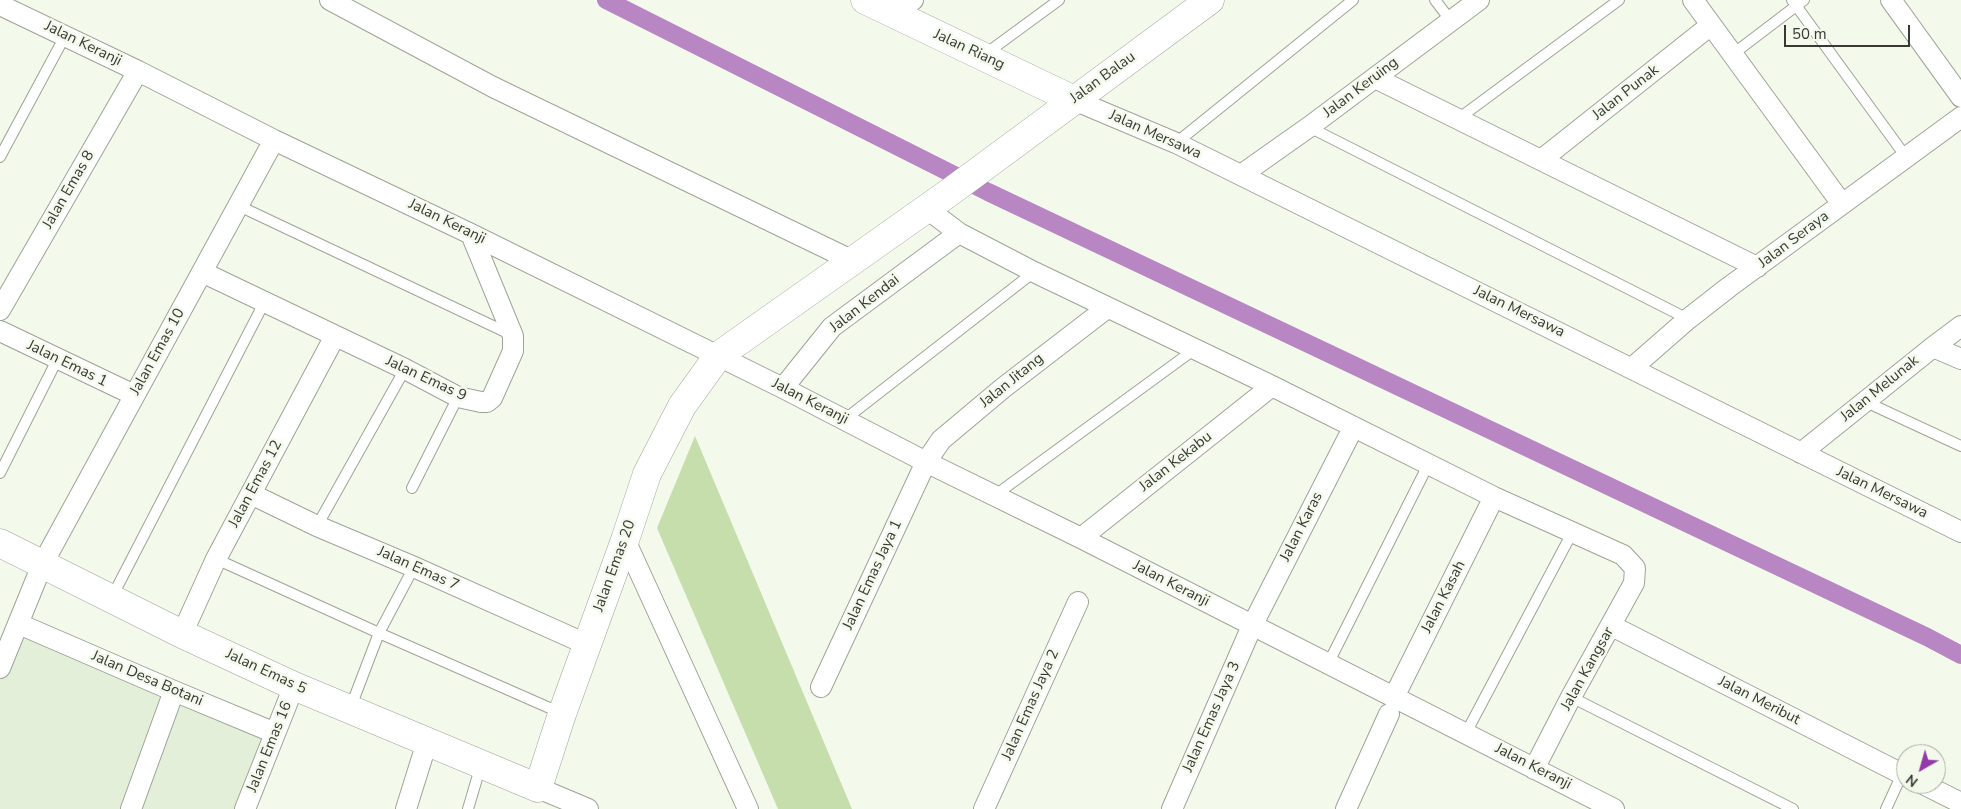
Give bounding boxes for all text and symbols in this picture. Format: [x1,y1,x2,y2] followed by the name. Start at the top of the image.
[1786,15,1912,47] scale bar
[42,18,124,70] street label: Jalan Keranji
[1792,24,1827,44] text: 50 m
[931,26,1007,74] street label: Jalan Riang
[1067,48,1139,108] street label: Jalan Balau
[1320,54,1402,122] street label: Jalan Keruing
[1589,61,1663,125] street label: Jalan Punak
[1106,107,1204,163] street label: Jalan Mersawa
[39,148,99,232] street label: Jalan Emas 8
[406,196,488,248] street label: Jalan Keranji
[1755,208,1833,272] street label: Jalan Seraya
[827,271,903,337] street label: Jalan Kendai
[1470,282,1568,342] street label: Jalan Mersawa
[127,306,189,398] street label: Jalan Emas 10
[24,337,110,391] street label: Jalan Emas 1
[977,350,1047,412] street label: Jalan Jitang
[383,352,469,406] street label: Jalan Emas 9
[1837,352,1923,426] street label: Jalan Melunak
[769,375,851,429] street label: Jalan Keranji
[1136,428,1216,496] street label: Jalan Kekabu
[225,437,287,531] street label: Jalan Emas 12
[1833,463,1931,523] street label: Jalan Mersawa
[1277,489,1327,565] street label: Jalan Karas
[840,517,906,633] street label: Jalan Emas Jaya 1
[590,518,640,614] street label: Jalan Emas 20
[375,543,461,595] street label: Jalan Emas 7
[1130,557,1212,611] street label: Jalan Keranji
[1418,558,1470,636] street label: Jalan Kasah
[1558,624,1618,714] street label: Jalan Kangsar
[223,645,309,699] street label: Jalan Emas 5
[89,647,205,711] street label: Jalan Desa Botani
[999,647,1063,763] street label: Jalan Emas Jaya 2
[1180,659,1244,775] street label: Jalan Emas Jaya 3
[1715,673,1803,729] street label: Jalan Meribut
[244,699,296,795] street label: Jalan Emas 16
[1492,740,1574,794] street label: Jalan Keranji
[1896,744,1946,794] north arrow
[1902,770,1922,791] text: N

